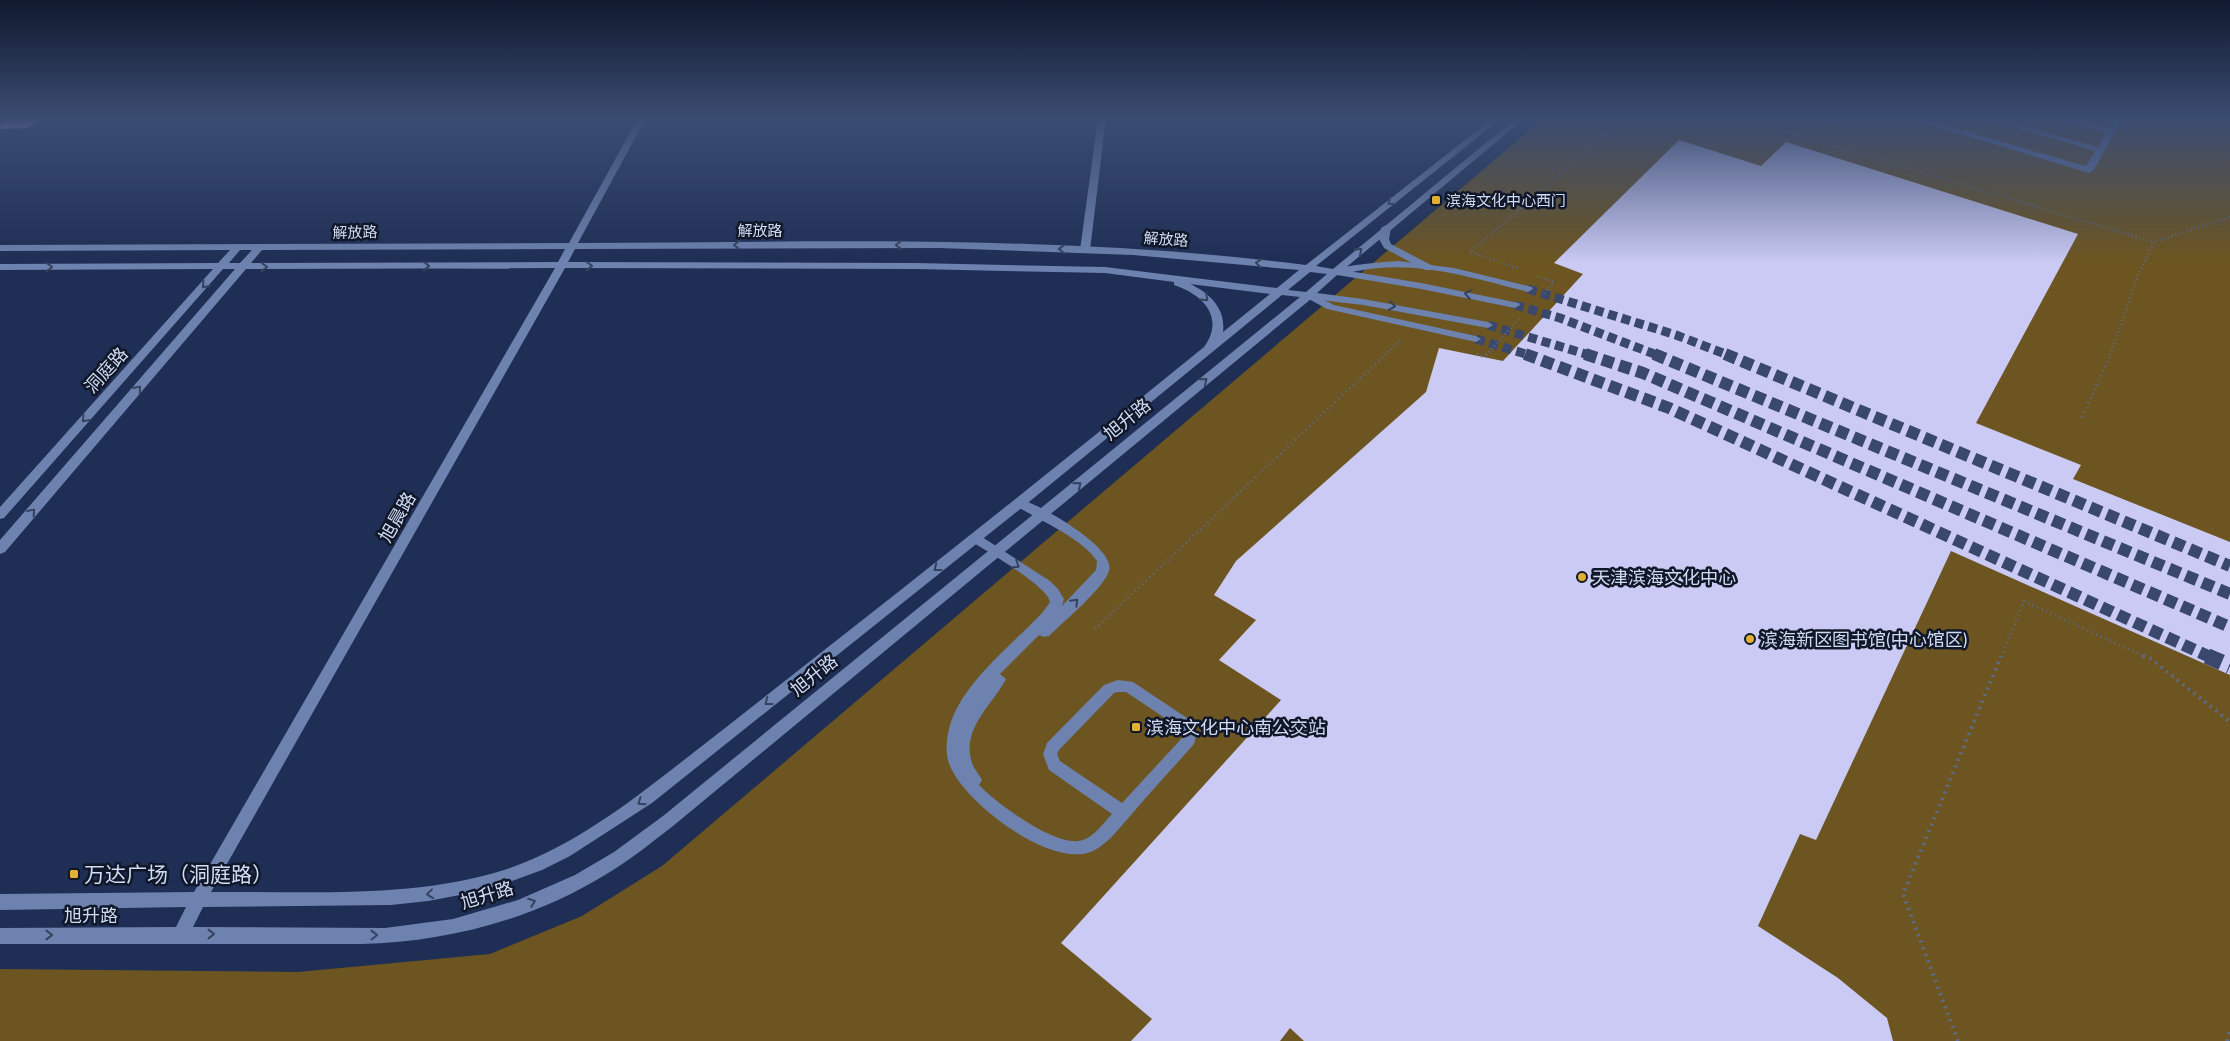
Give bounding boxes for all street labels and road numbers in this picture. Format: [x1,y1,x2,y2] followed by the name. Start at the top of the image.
[737,219,783,242] street label: 解放路
[332,220,378,244] street label: 解放路
[1143,226,1189,252] street label: 解放路
[78,341,134,399] street label: 洞庭路
[1098,392,1156,446] street label: 旭升路
[372,487,422,547] street label: 旭晨路
[785,648,843,702] street label: 旭升路
[457,874,517,916] street label: 旭升路
[64,902,118,929] street label: 旭升路

